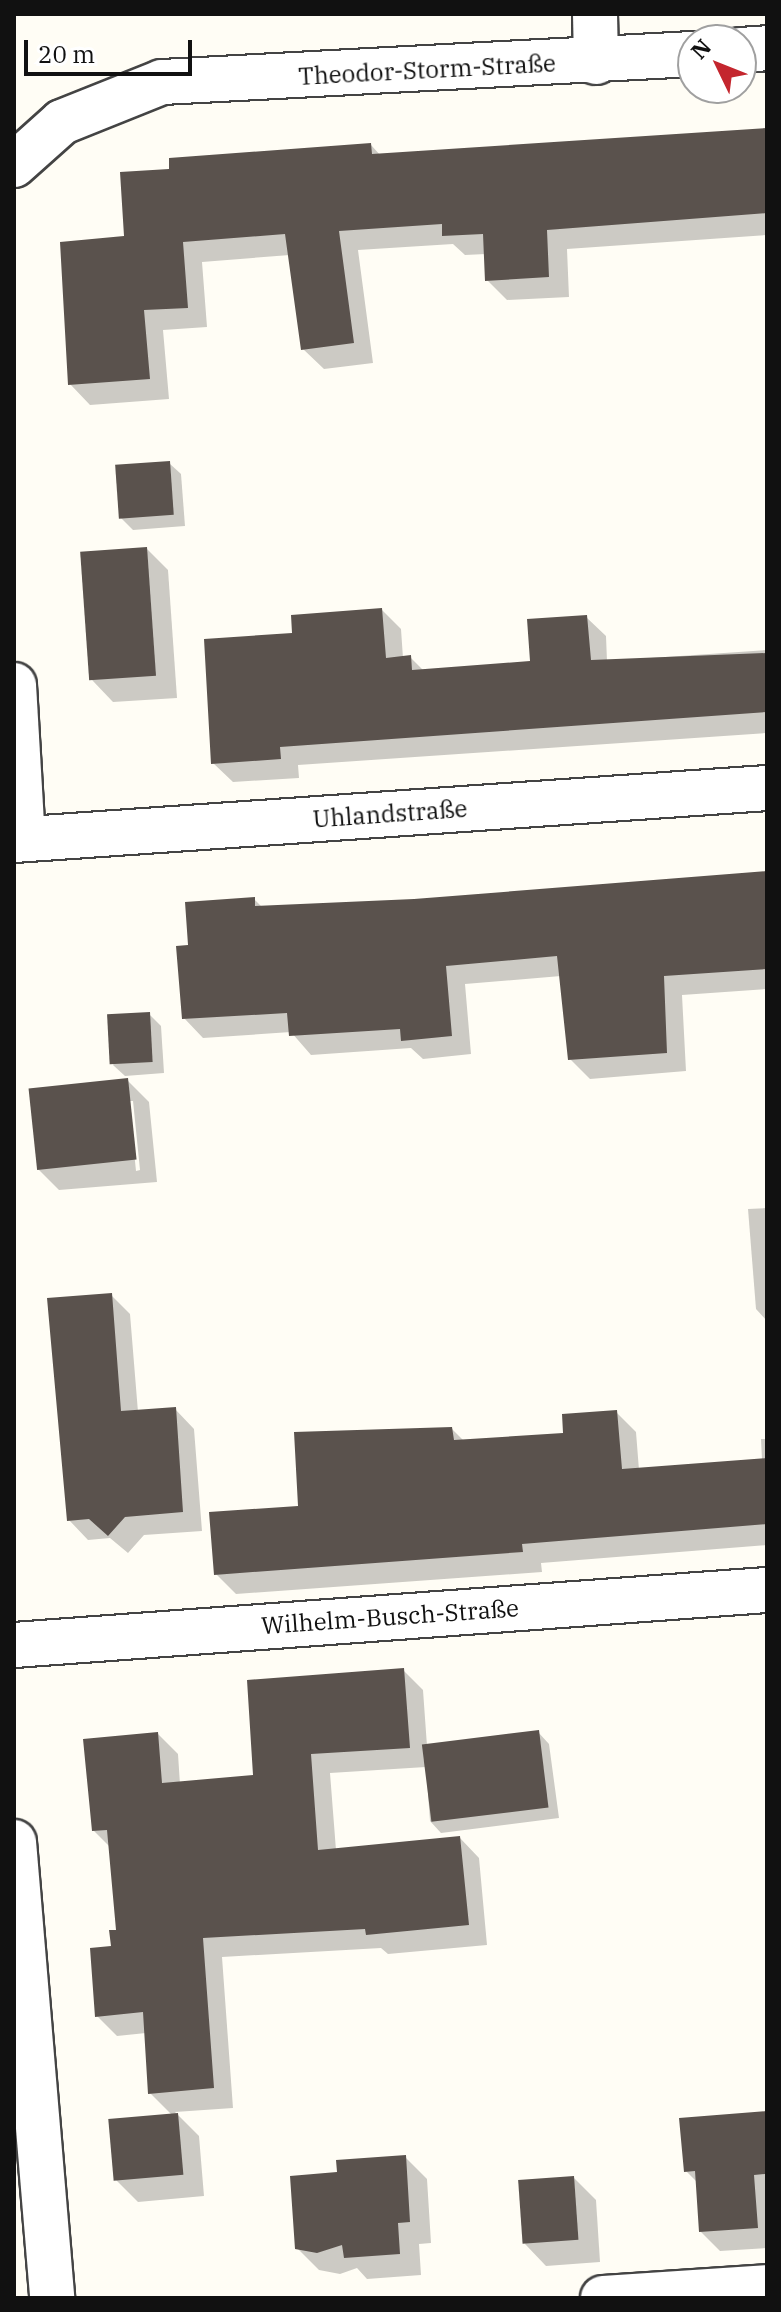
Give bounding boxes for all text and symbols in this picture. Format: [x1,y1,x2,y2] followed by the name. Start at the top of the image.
[28,24,196,74] scale bar
[677,24,757,104] north arrow
[684,32,717,65] text: N
[38,38,95,70] text: 20 m
[297,49,557,91] street label: Theodor-Storm-Straße
[312,794,468,834] street label: Uhlandstraße
[260,1594,520,1640] street label: Wilhelm-Busch-Straße

